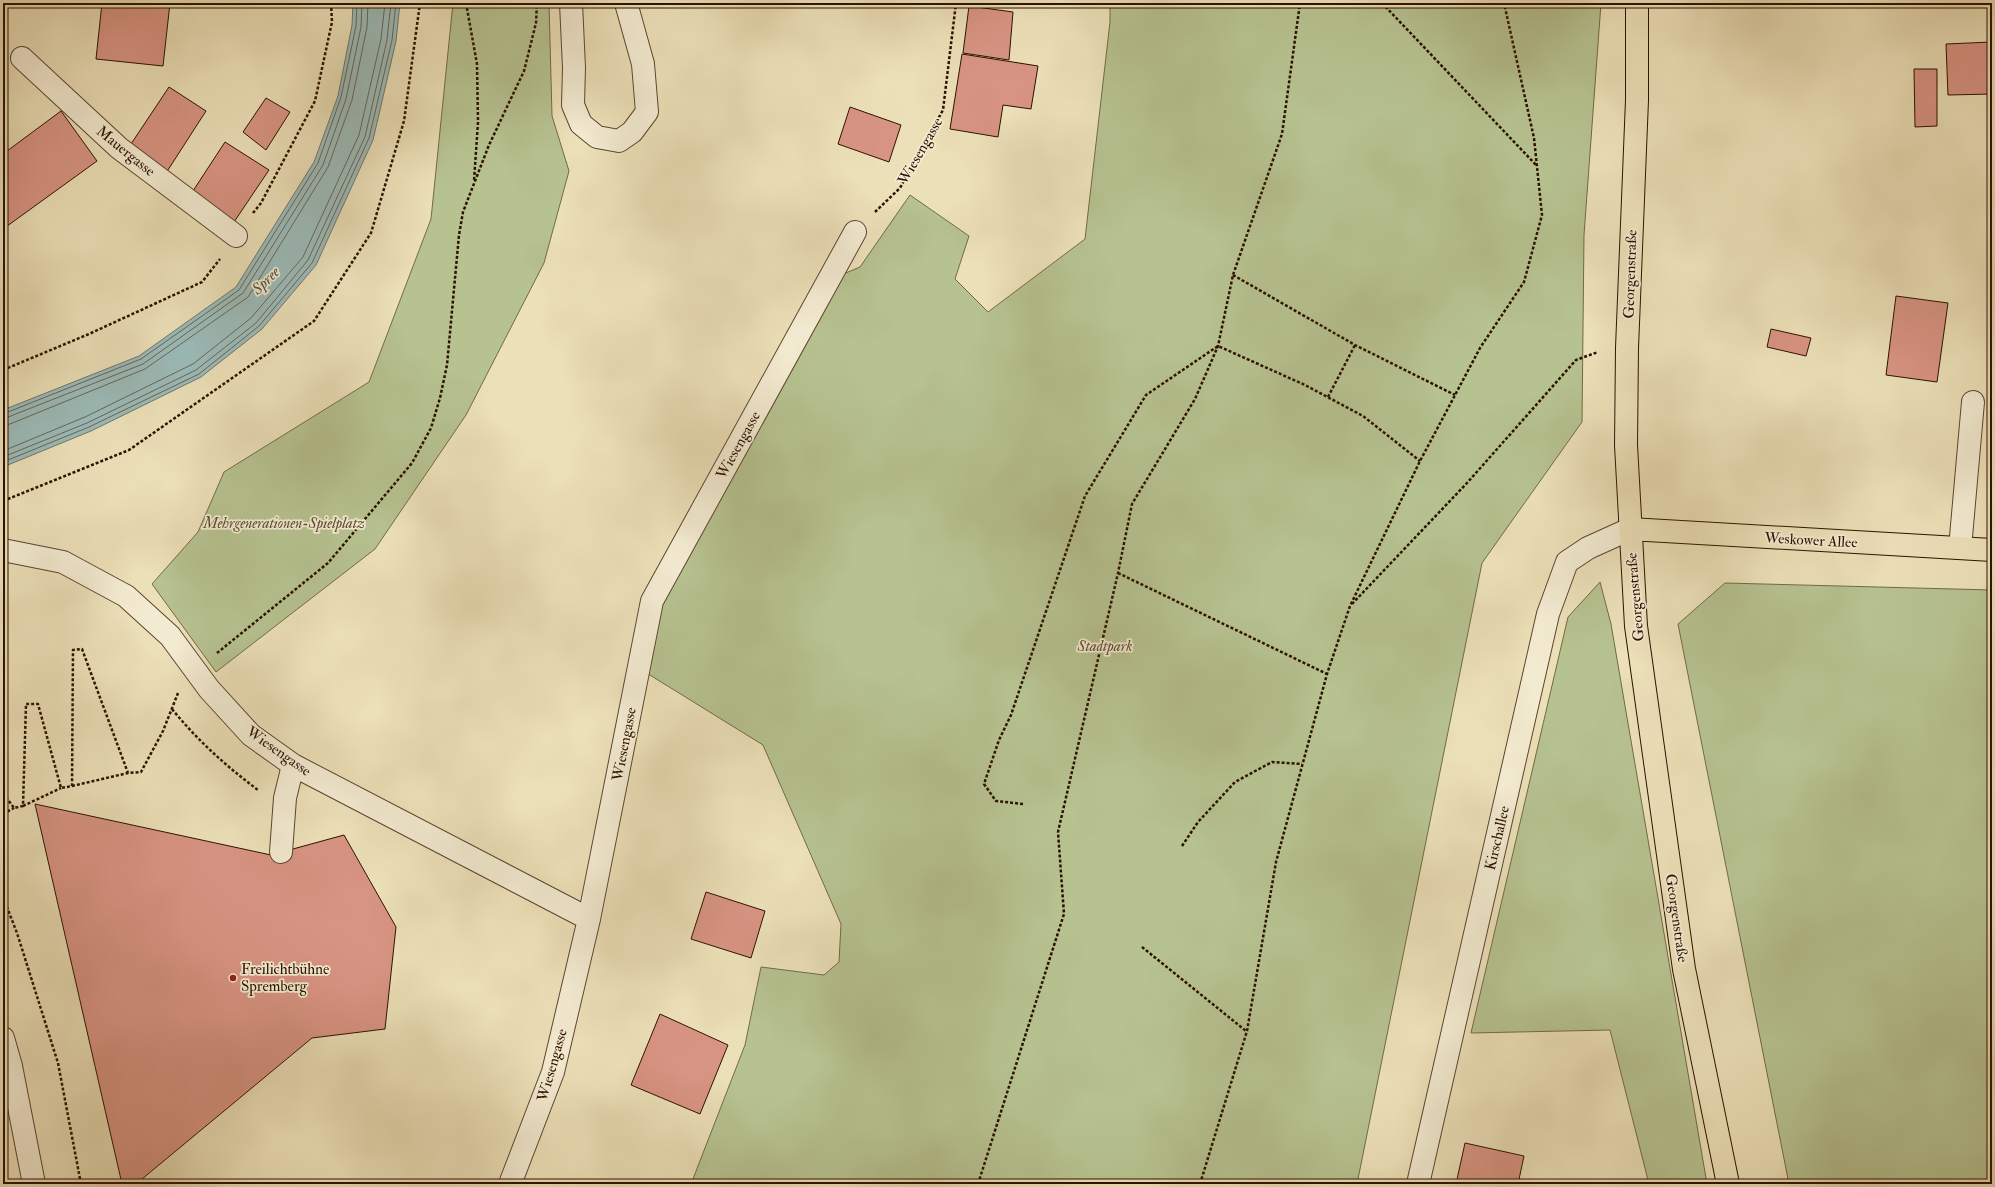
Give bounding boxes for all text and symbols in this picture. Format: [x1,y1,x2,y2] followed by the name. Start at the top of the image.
[893,114,947,189] street label: Wiesengasse
[92,122,159,181] street label: Mauergasse
[1619,229,1642,319] street label: Georgenstraße
[247,262,284,300] water label: Spree
[712,408,765,483] street label: Wiesengasse
[202,514,365,533] park label: Mehrgenerationen-Spielplatz
[1763,529,1858,552] street label: Weskower Allee
[1622,552,1649,642] street label: Georgenstraße
[1077,637,1133,656] park label: Stadtpark
[608,706,641,784] street label: Wiesengasse
[242,722,315,781] street label: Wiesengasse
[1481,804,1514,872] street label: Kirschallee
[1661,873,1692,964] street label: Georgenstraße
[241,960,329,997] place label: Freilichtbühne Spremberg
[228,973,238,983] marker: Freilichtbühne Spremberg
[533,1027,572,1105] street label: Wiesengasse

